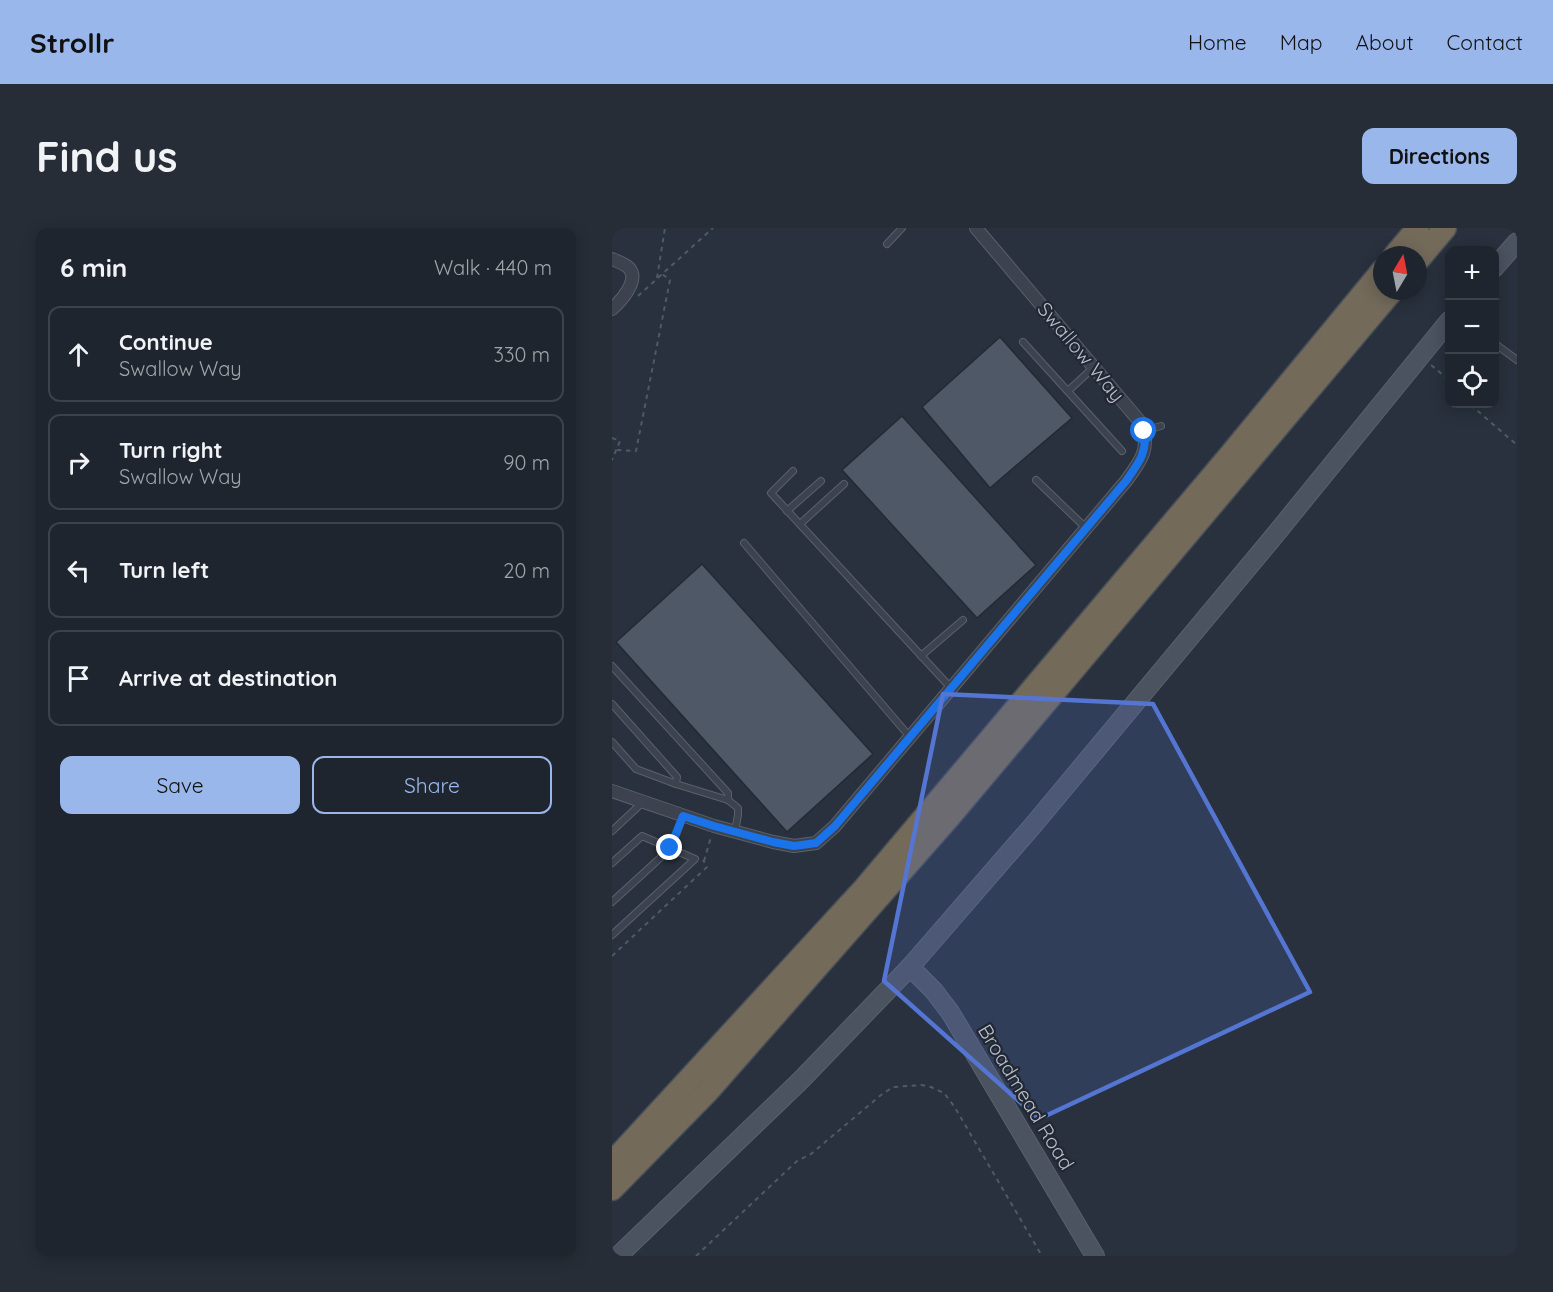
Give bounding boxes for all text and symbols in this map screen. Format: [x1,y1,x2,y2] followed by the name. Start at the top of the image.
[30,25,114,60] text: Strollr
[1188,29,1247,55] text: Home
[1280,29,1323,55] text: Map
[1356,29,1414,55] text: About
[1447,29,1523,55] text: Contact
[1362,128,1517,184] button: Directions
[36,130,178,183] text: Find us
[1373,246,1427,300] north arrow
[1445,246,1499,408] map controls
[1445,246,1499,300] button: +
[60,251,127,284] text: 6 min
[434,255,552,280] text: Walk · 440 m
[1032,297,1130,407] street label: Swallow Way
[1445,300,1499,354] button: −
[119,328,213,356] text: Continue
[62,338,95,371] icon: ahead
[493,342,550,367] text: 330 m
[1445,354,1499,408] button: locate
[119,356,242,381] text: Swallow Way
[1130,417,1156,443] route start
[119,436,223,464] text: Turn right
[62,446,95,479] icon: right
[503,450,550,475] text: 90 m
[119,464,242,489] text: Swallow Way
[62,554,95,587] icon: left
[119,556,209,584] text: Turn left
[503,558,550,583] text: 20 m
[62,662,95,695] icon: arrive
[119,664,337,692] text: Arrive at destination
[60,756,300,814] button: Save
[312,756,552,814] button: Share
[656,834,682,860] route end
[973,1019,1080,1174] street label: Broadmead Road

